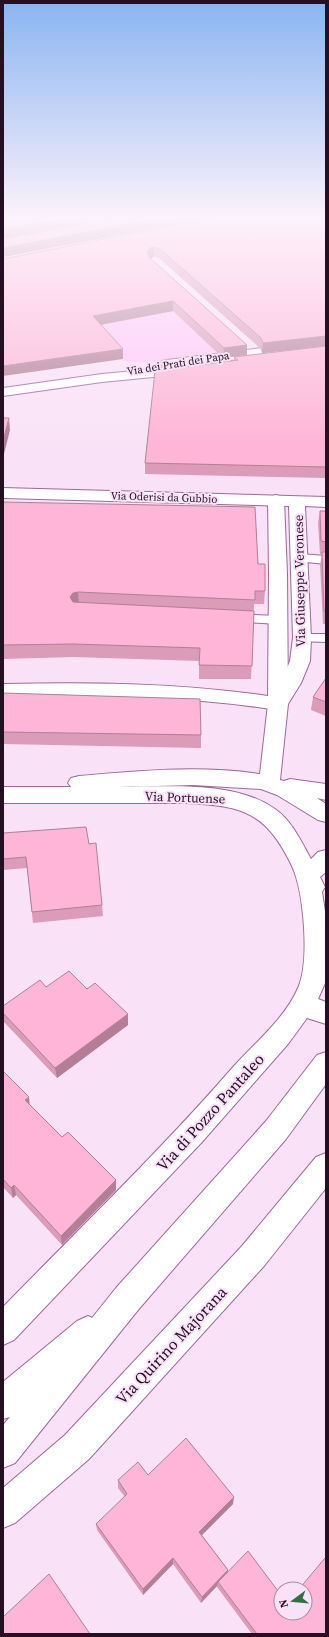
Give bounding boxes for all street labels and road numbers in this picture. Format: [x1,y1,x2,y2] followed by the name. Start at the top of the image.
[126,348,231,379] street label: Via dei Prati dei Papa
[110,488,218,507] street label: Via Oderisi da Gubbio
[290,514,309,647] street label: Via Giuseppe Veronese
[144,788,226,807] street label: Via Portuense
[151,1048,269,1176] street label: Via di Pozzo Pantaleo
[110,1281,232,1409] street label: Via Quirino Majorana

